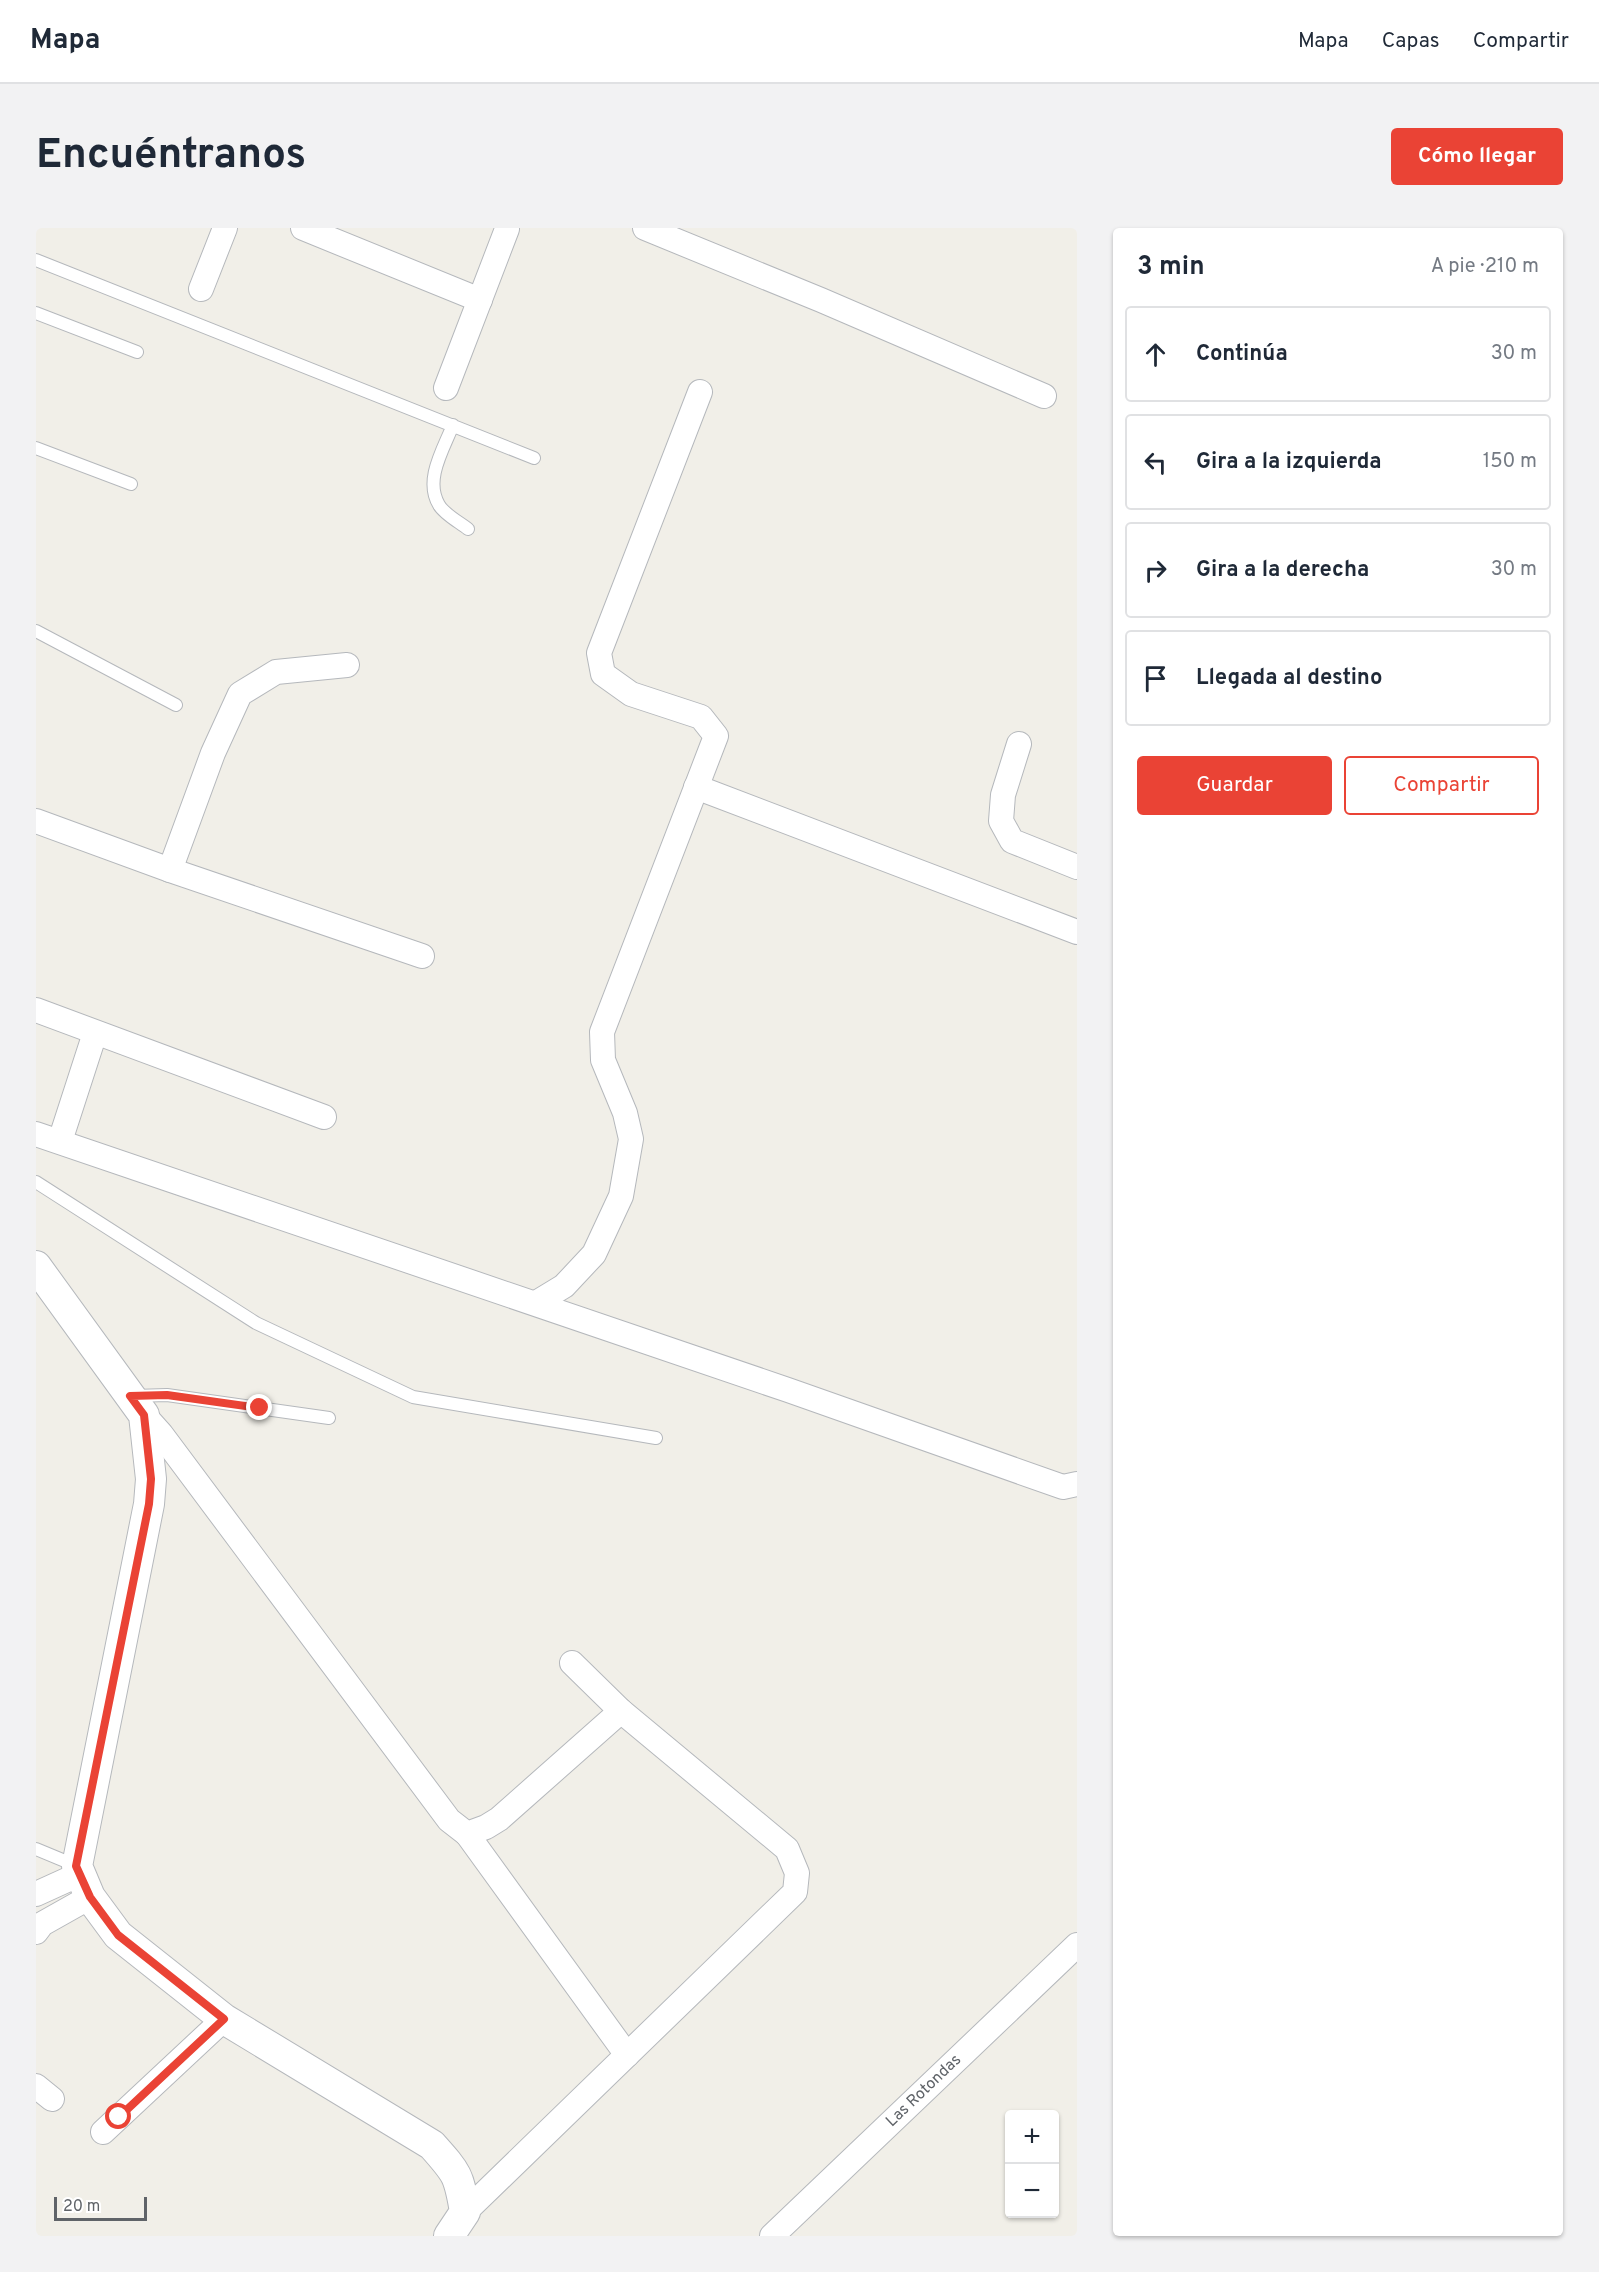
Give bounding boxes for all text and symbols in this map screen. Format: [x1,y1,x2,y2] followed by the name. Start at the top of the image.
[30,23,100,59] text: Mapa
[1298,28,1349,55] text: Mapa
[1382,28,1440,55] text: Capas
[1473,28,1569,55] text: Compartir
[1391,128,1563,185] button: Cómo llegar
[36,130,306,183] text: Encuéntranos
[1137,251,1205,284] text: 3 min
[1431,254,1539,280] text: A pie · 210 m
[1139,338,1172,371] icon: ahead
[1196,341,1288,368] text: Continúa
[1491,341,1537,367] text: 30 m
[1139,446,1172,479] icon: left
[1196,449,1382,476] text: Gira a la izquierda
[1483,449,1537,475] text: 150 m
[1139,554,1172,587] icon: right
[1196,557,1369,584] text: Gira a la derecha
[1491,557,1537,583] text: 30 m
[1139,662,1172,695] icon: arrive
[1196,665,1382,692] text: Llegada al destino
[1137,756,1332,815] button: Guardar
[1344,756,1539,815] button: Compartir
[246,1394,272,1420] route end
[882,2050,966,2132] street label: Las Rotondas
[105,2103,131,2129] route start
[1005,2110,1059,2218] map controls
[1005,2110,1059,2164] button: +
[1005,2164,1059,2218] button: −
[54,2194,147,2222] scale bar
[63,2197,100,2217] text: 20 m

